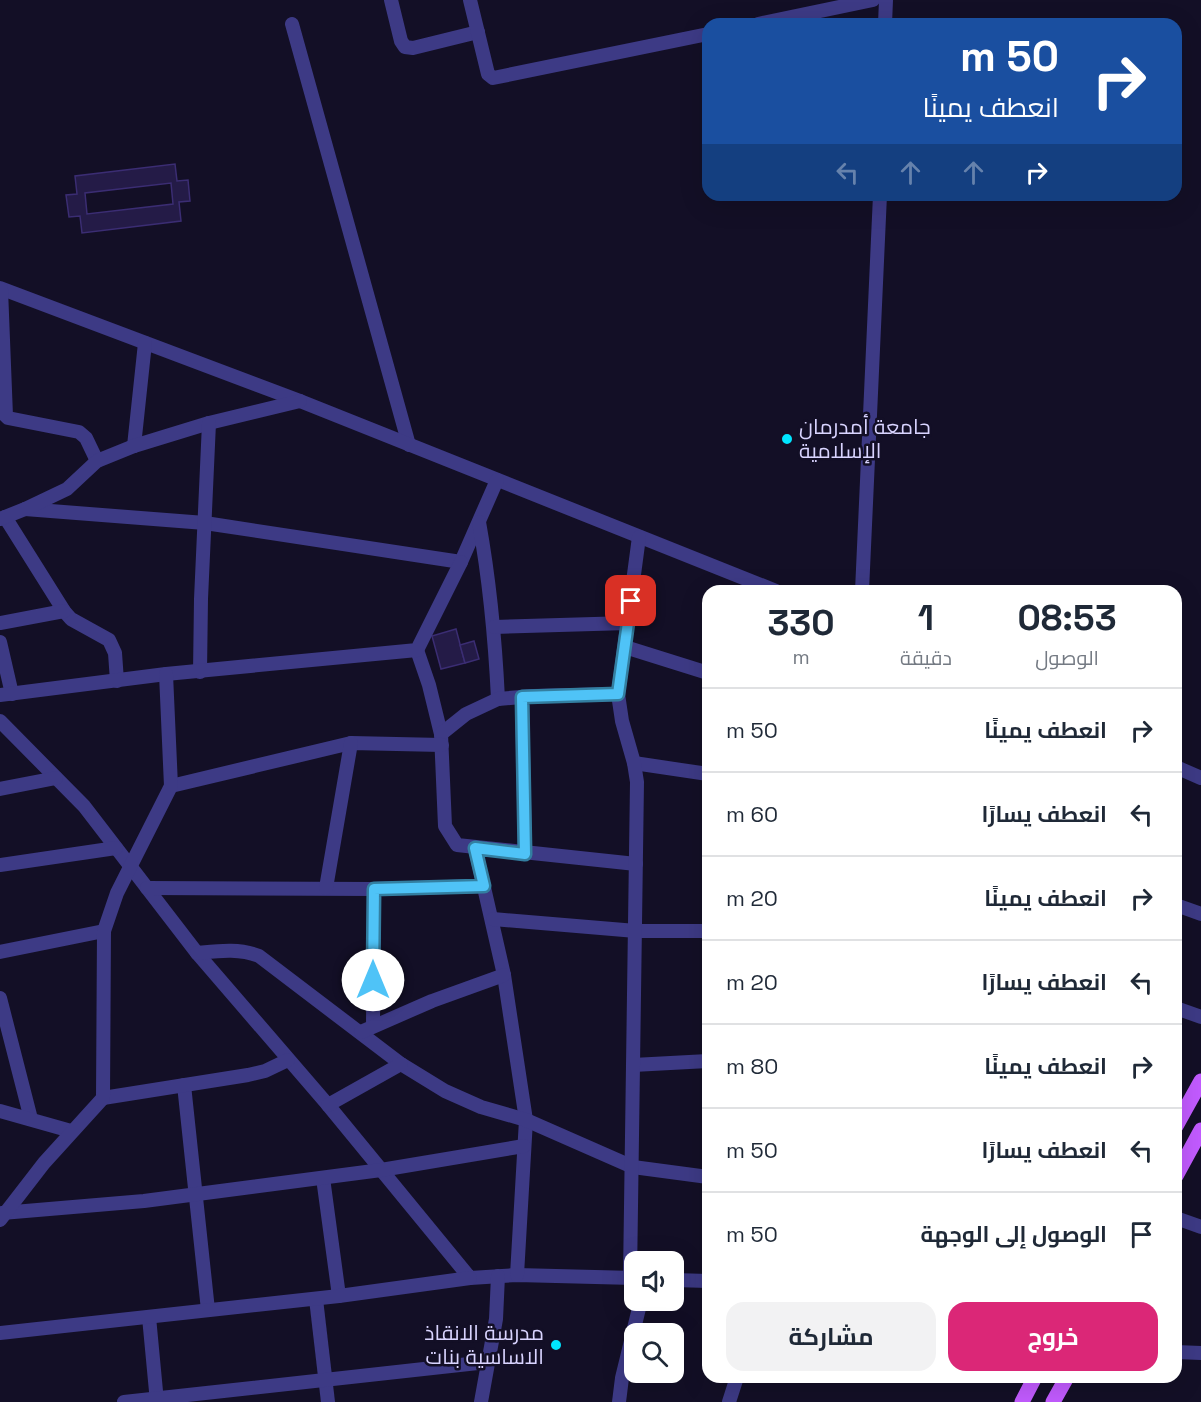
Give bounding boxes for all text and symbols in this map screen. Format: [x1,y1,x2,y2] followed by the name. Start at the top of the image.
[960,30,1059,83] text: 50 m
[1080,42,1158,120] icon: right
[922,90,1059,125] text: انعطف يمينًا
[831,156,864,189] icon: left
[894,156,927,189] icon: ahead
[957,156,990,189] icon: ahead
[1020,156,1053,189] icon: right
[799,413,931,464] place label: جامعة أمدرمان الإسلامية
[780,432,794,446] marker: جامعة أمدرمان الإسلامية
[605,575,656,626] pin
[614,584,647,617] icon: arrive
[918,595,934,641] text: 1
[1017,595,1117,641] text: 08:53
[767,600,835,646] text: 330
[792,644,810,670] text: m
[900,645,952,671] text: دقيقة
[1035,645,1099,671] text: الوصول
[1125,714,1158,747] icon: right
[726,716,778,744] text: 50 m
[984,716,1107,744] text: انعطف يمينًا
[1125,798,1158,831] icon: left
[726,800,778,828] text: 60 m
[981,800,1107,828] text: انعطف يسارًا
[1125,882,1158,915] icon: right
[726,884,778,912] text: 20 m
[984,884,1107,912] text: انعطف يمينًا
[341,948,405,1012] position arrow
[1125,966,1158,999] icon: left
[726,968,778,996] text: 20 m
[981,968,1107,996] text: انعطف يسارًا
[1125,1050,1158,1083] icon: right
[726,1052,778,1080] text: 80 m
[984,1052,1107,1080] text: انعطف يمينًا
[1125,1134,1158,1167] icon: left
[726,1136,778,1164] text: 50 m
[981,1136,1107,1164] text: انعطف يسارًا
[1125,1218,1158,1251] icon: arrive
[726,1220,778,1248] text: 50 m
[921,1220,1107,1248] text: الوصول إلى الوجهة
[624,1251,684,1383] map controls
[624,1251,684,1311] button: sound
[726,1302,936,1371] button: مشاركة
[948,1302,1158,1371] button: خروج
[424,1319,544,1370] place label: مدرسة الانقاذ الاساسية بنات
[624,1323,684,1383] button: search
[549,1338,563,1352] marker: مدرسة الانقاذ الاساسية بنات

